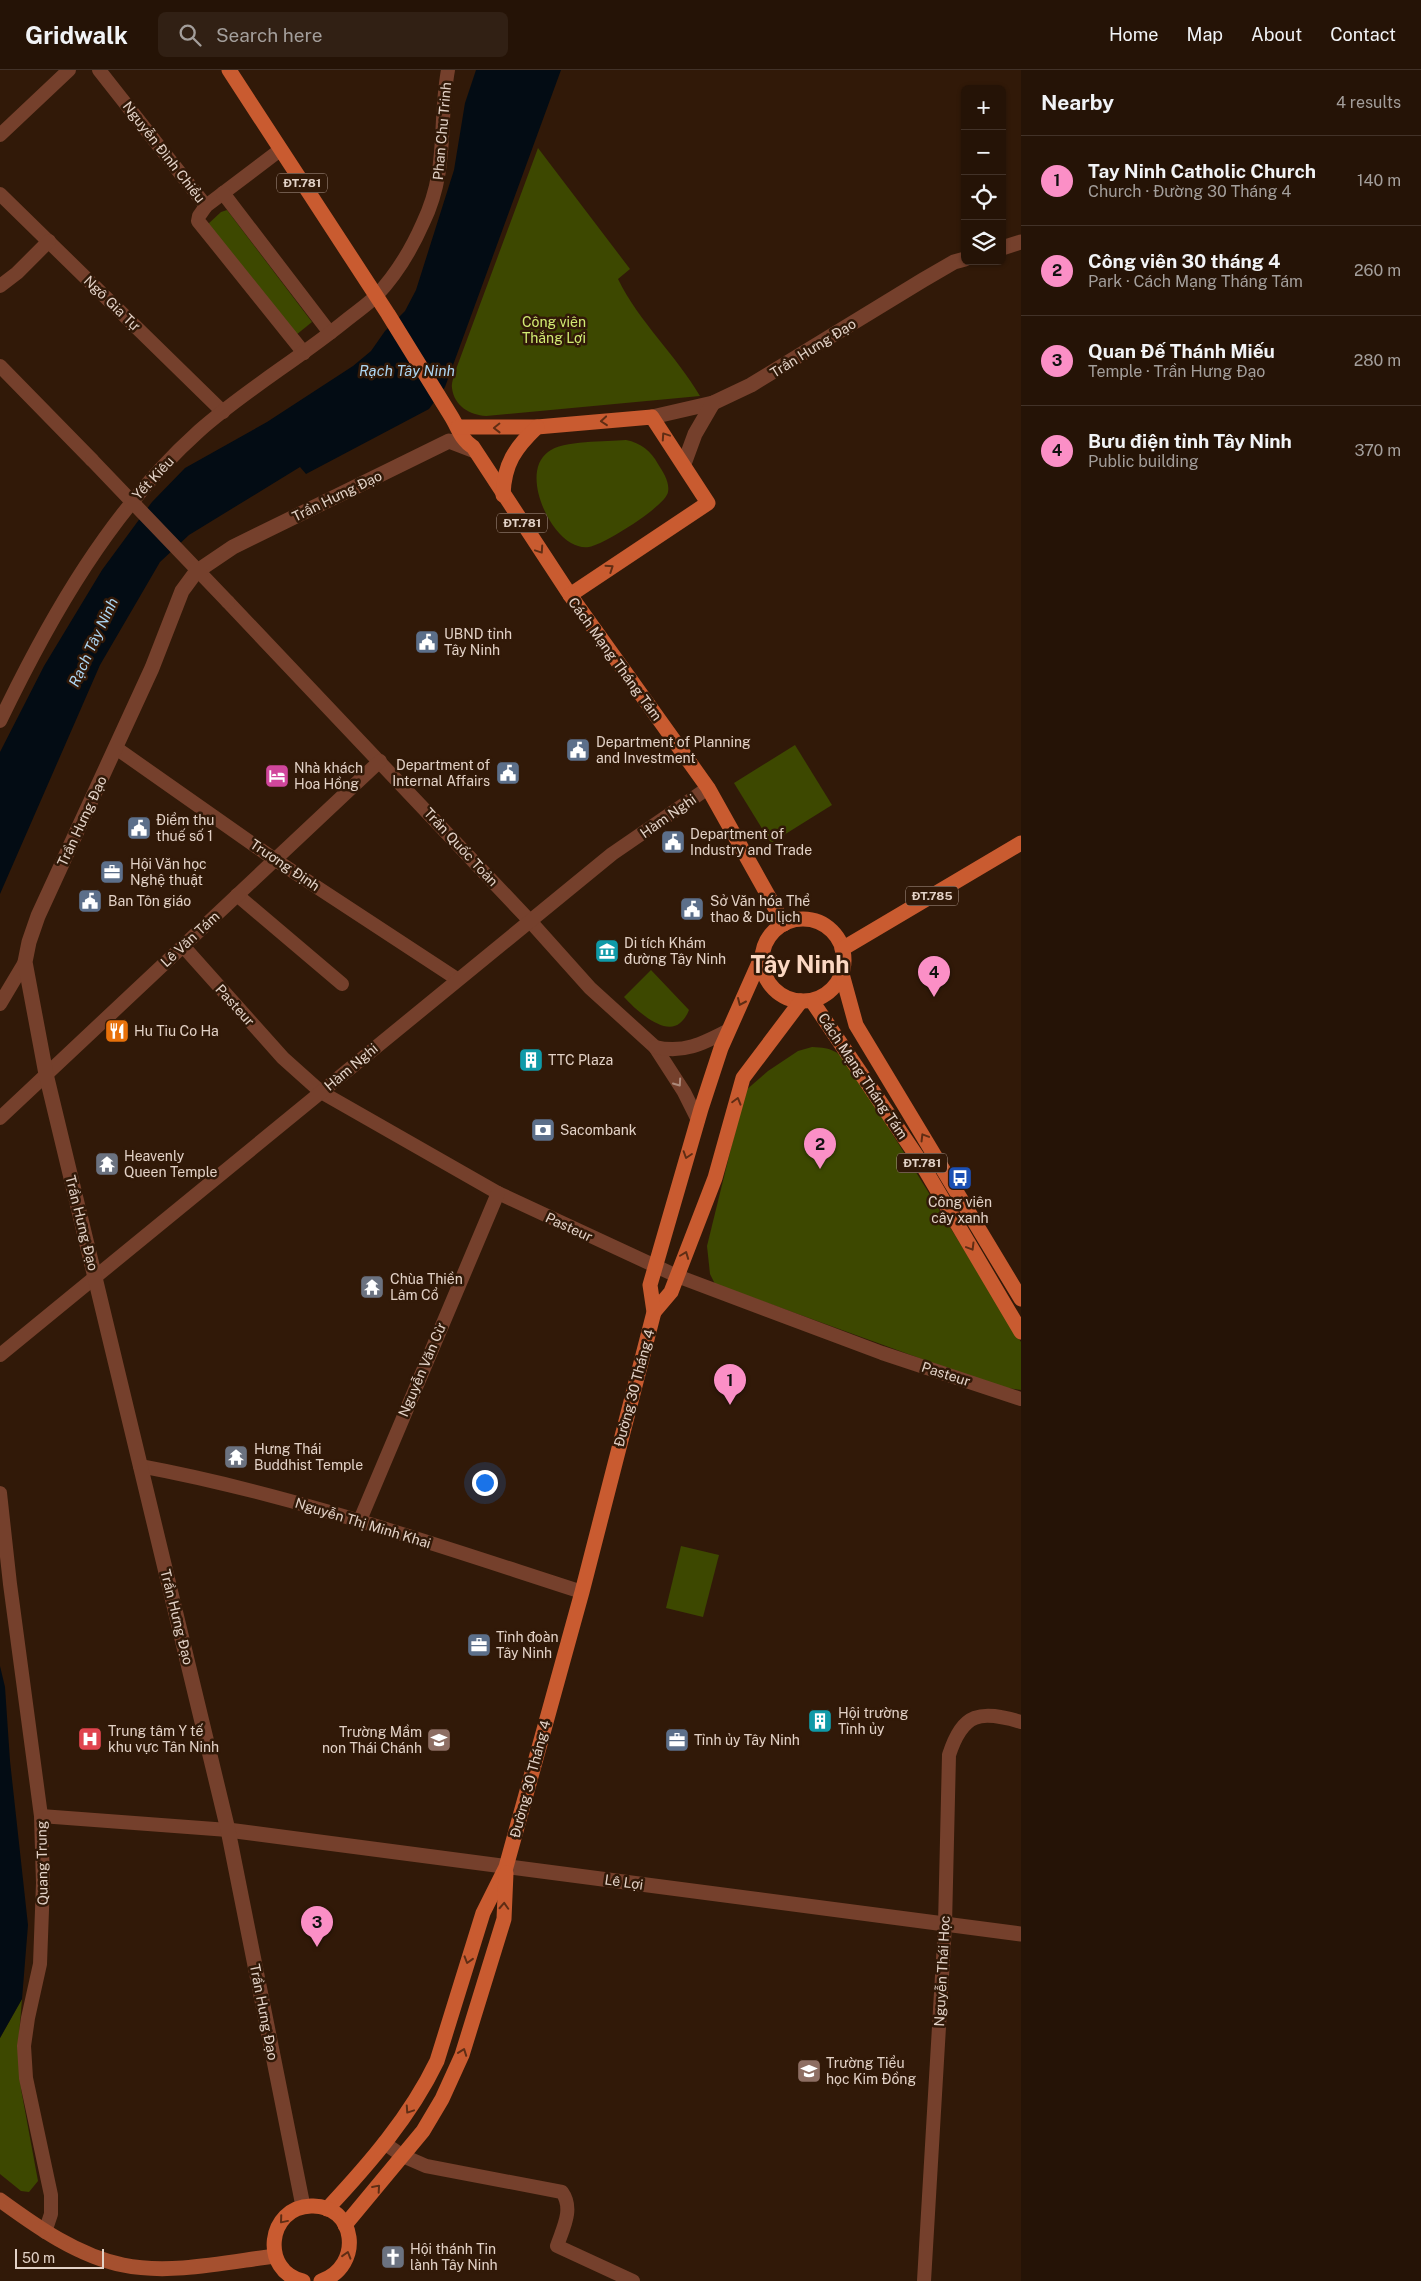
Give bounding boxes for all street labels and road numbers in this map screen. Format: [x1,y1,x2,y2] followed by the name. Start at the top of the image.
[430,81,454,181] street label: Phan Chu Trinh
[120,98,208,206] street label: Nguyễn Đình Chiểu
[277,174,327,192] road number: ĐT.781
[81,272,144,334] street label: Ngô Gia Tự
[767,315,859,381] street label: Trần Hưng Đạo
[129,453,177,503] street label: Yết Kiêu
[290,467,385,525] street label: Trần Hưng Đạo
[497,513,547,532] road number: ĐT.781
[565,594,665,724] street label: Cách Mạng Tháng Tám
[54,773,110,869] street label: Trần Hưng Đạo
[637,791,699,841] street label: Hàm Nghi
[421,805,501,889] street label: Trần Quốc Toản
[247,836,323,894] street label: Trương Định
[906,886,958,906] road number: ĐT.785
[157,908,223,970] street label: Lê Văn Tám
[212,981,258,1029] street label: Pasteur
[815,1010,911,1142] street label: Cách Mạng Tháng Tám
[321,1040,381,1094] street label: Hàm Nghi
[897,1154,947,1172] road number: ĐT.781
[62,1174,102,1272] street label: Trần Hưng Đạo
[543,1209,595,1245] street label: Pasteur
[395,1320,449,1419] street label: Nguyễn Văn Cừ
[611,1327,657,1449] street label: Đường 30 Tháng 4
[920,1359,972,1389] street label: Pasteur
[293,1495,433,1551] street label: Nguyễn Thị Minh Khai
[157,1568,197,1666] street label: Trần Hưng Đạo
[507,1718,553,1840] street label: Đường 30 Tháng 4
[33,1820,51,1906] street label: Quang Trung
[604,1871,644,1893] street label: Lê Lợi
[931,1915,953,2027] street label: Nguyễn Thái Học
[247,1962,281,2062] street label: Trần Hưng Đạo

